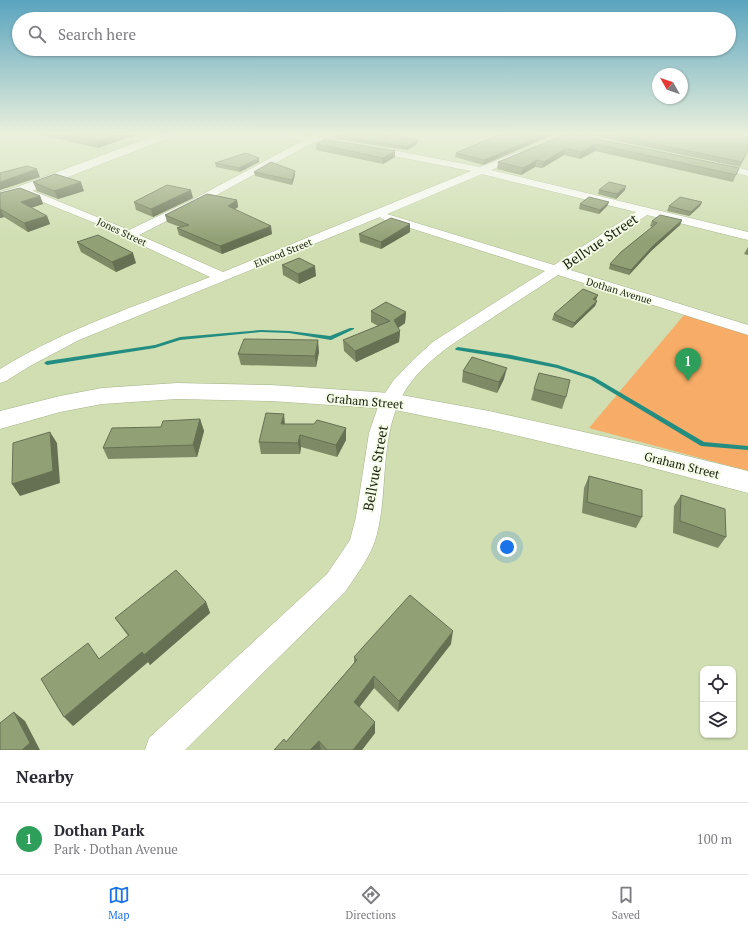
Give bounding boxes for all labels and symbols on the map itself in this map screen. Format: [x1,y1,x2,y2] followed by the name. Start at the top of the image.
[652,68,688,104] north arrow
[559,208,642,273] street label: Bellvue Street
[95,215,149,249] street label: Jones Street
[252,235,314,271] street label: Elwood Street
[585,275,653,307] street label: Dothan Avenue
[675,348,701,381] pin: 1
[326,390,405,412] street label: Graham Street
[358,423,392,512] street label: Bellvue Street
[643,448,722,482] street label: Graham Street
[497,537,517,557] your location

